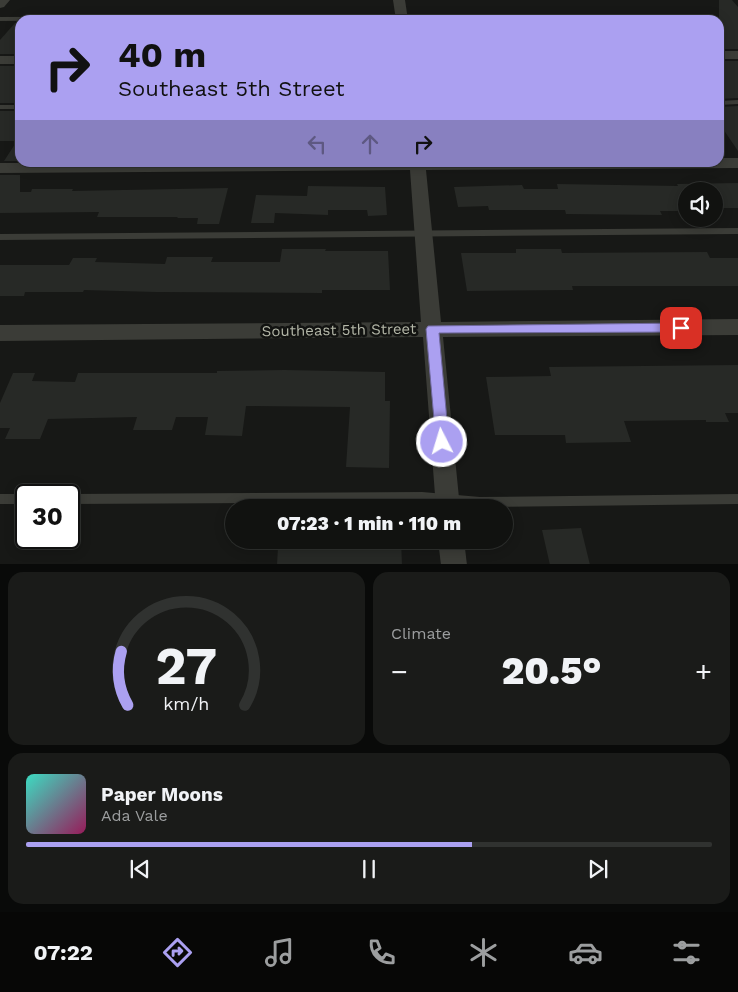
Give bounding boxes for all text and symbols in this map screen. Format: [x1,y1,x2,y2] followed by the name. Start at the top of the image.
[118,34,206,76] text: 40 m
[35,35,100,100] icon: right
[118,76,345,101] text: Southeast 5th Street
[303,130,331,158] icon: left
[356,130,384,158] icon: ahead
[409,130,437,158] icon: right
[678,182,723,227] map controls
[678,182,723,227] button: sound
[660,307,702,349] pin
[667,314,695,342] icon: arrive
[262,320,417,340] street label: Southeast 5th Street
[415,415,467,467] position arrow
[15,484,80,549] speed limit sign: 30
[277,512,461,535] text: 07:23 · 1 min · 110 m
[391,624,451,643] text: Climate
[156,636,217,697] text: 27
[501,649,602,693] text: 20.5°
[391,655,408,688] text: −
[695,655,712,688] text: +
[163,693,210,714] text: km/h
[101,783,223,806] text: Paper Moons
[101,806,168,825] text: Ada Vale
[126,855,154,883] icon: previous
[355,855,383,883] icon: pause
[584,855,612,883] icon: next
[160,935,195,970] icon: directions
[262,935,297,970] icon: music
[364,935,399,970] icon: phone
[466,935,501,970] icon: climate
[568,935,603,970] icon: car
[669,935,704,970] icon: filters
[33,940,93,965] text: 07:22

